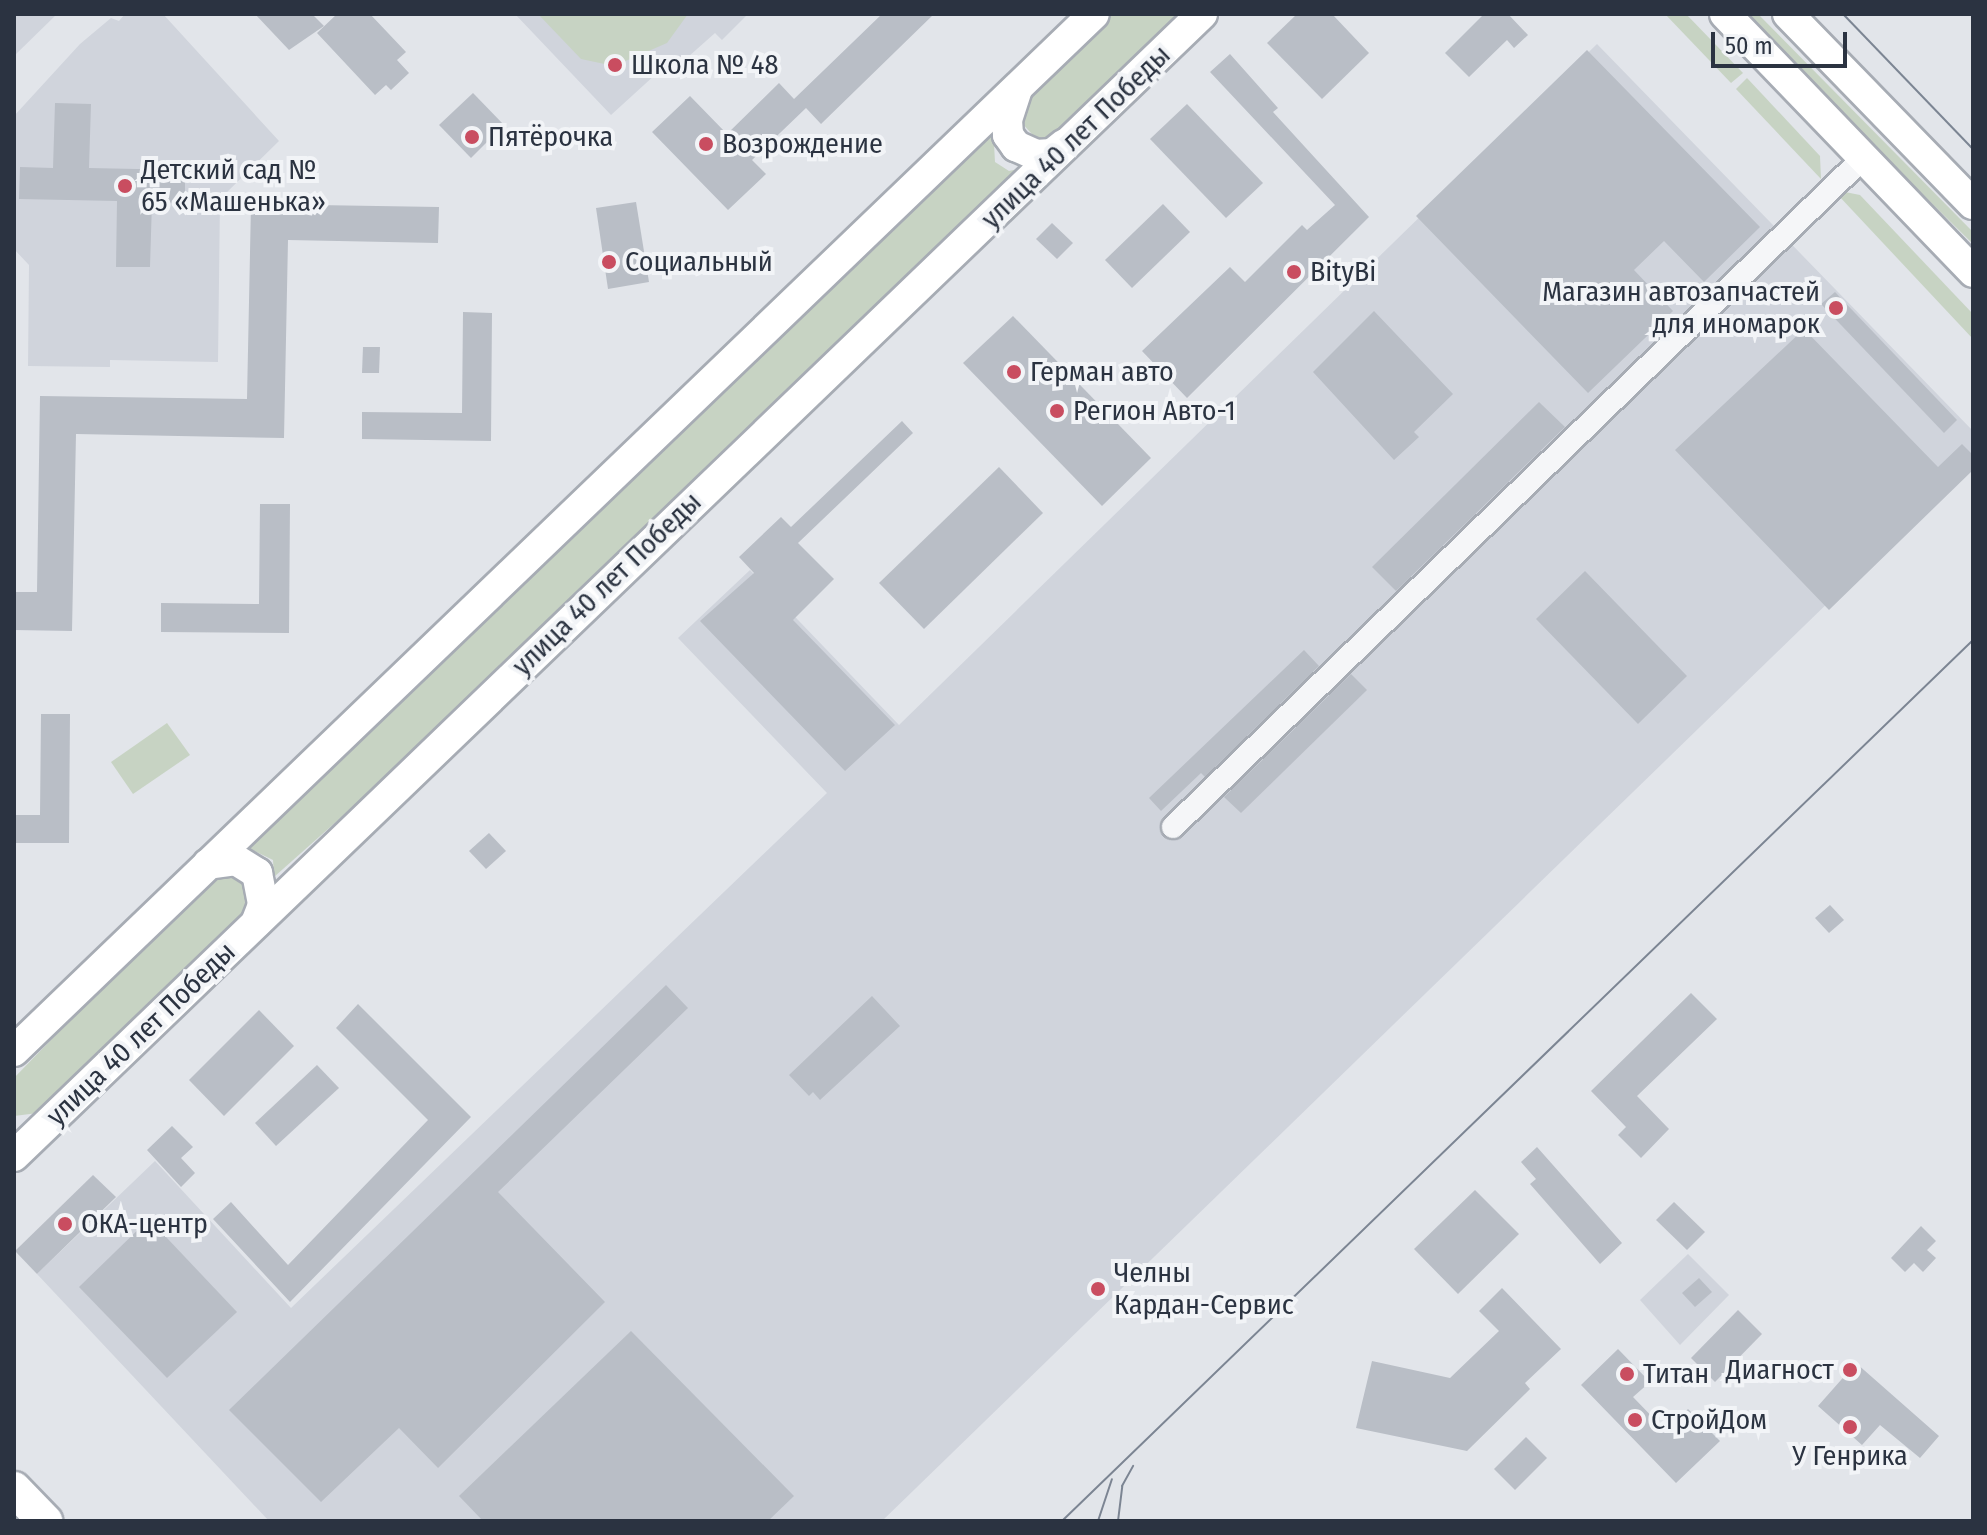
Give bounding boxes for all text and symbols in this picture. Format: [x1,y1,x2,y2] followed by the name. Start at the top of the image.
[1715,16,1851,66] scale bar
[1725,32,1773,60] text: 50 m
[975,38,1177,236] street label: улица 40 лет Победы
[631,48,778,82] place label: Школа № 48
[606,56,624,74] marker: Школа № 48
[488,120,613,154] place label: Пятёрочка
[722,127,883,161] place label: Возрождение
[463,128,481,146] marker: Пятёрочка
[697,135,715,153] marker: Возрождение
[141,153,326,219] place label: Детский сад № 65 «Машенька»
[116,177,134,195] marker: Детский сад № 65 «Машенька»
[625,245,773,279] place label: Социальный
[600,253,618,271] marker: Социальный
[1310,255,1376,289] place label: BityBi
[1285,263,1303,281] marker: BityBi
[1542,275,1820,341] place label: Магазин автозапчастей для иномарок
[1827,299,1845,317] marker: Магазин автозапчастей для иномарок
[1030,355,1174,389] place label: Герман авто
[1005,363,1023,381] marker: Герман авто
[1073,394,1236,428] place label: Регион Авто-1
[1048,402,1066,420] marker: Регион Авто-1
[506,485,708,683] street label: улица 40 лет Победы
[40,935,242,1133] street label: улица 40 лет Победы
[81,1207,208,1241] place label: ОКА-центр
[56,1215,74,1233] marker: ОКА-центр
[1114,1256,1294,1322] place label: Челны Кардан-Сервис
[1089,1280,1107,1298] marker: Челны Кардан-Сервис
[1726,1353,1834,1387] place label: Диагност
[1643,1357,1709,1391] place label: Титан
[1841,1361,1859,1379] marker: Диагност
[1618,1365,1636,1383] marker: Титан
[1651,1403,1767,1437] place label: СтройДом
[1626,1411,1644,1429] marker: СтройДом
[1841,1418,1859,1436] marker: У Генрика
[1792,1439,1908,1473] place label: У Генрика

